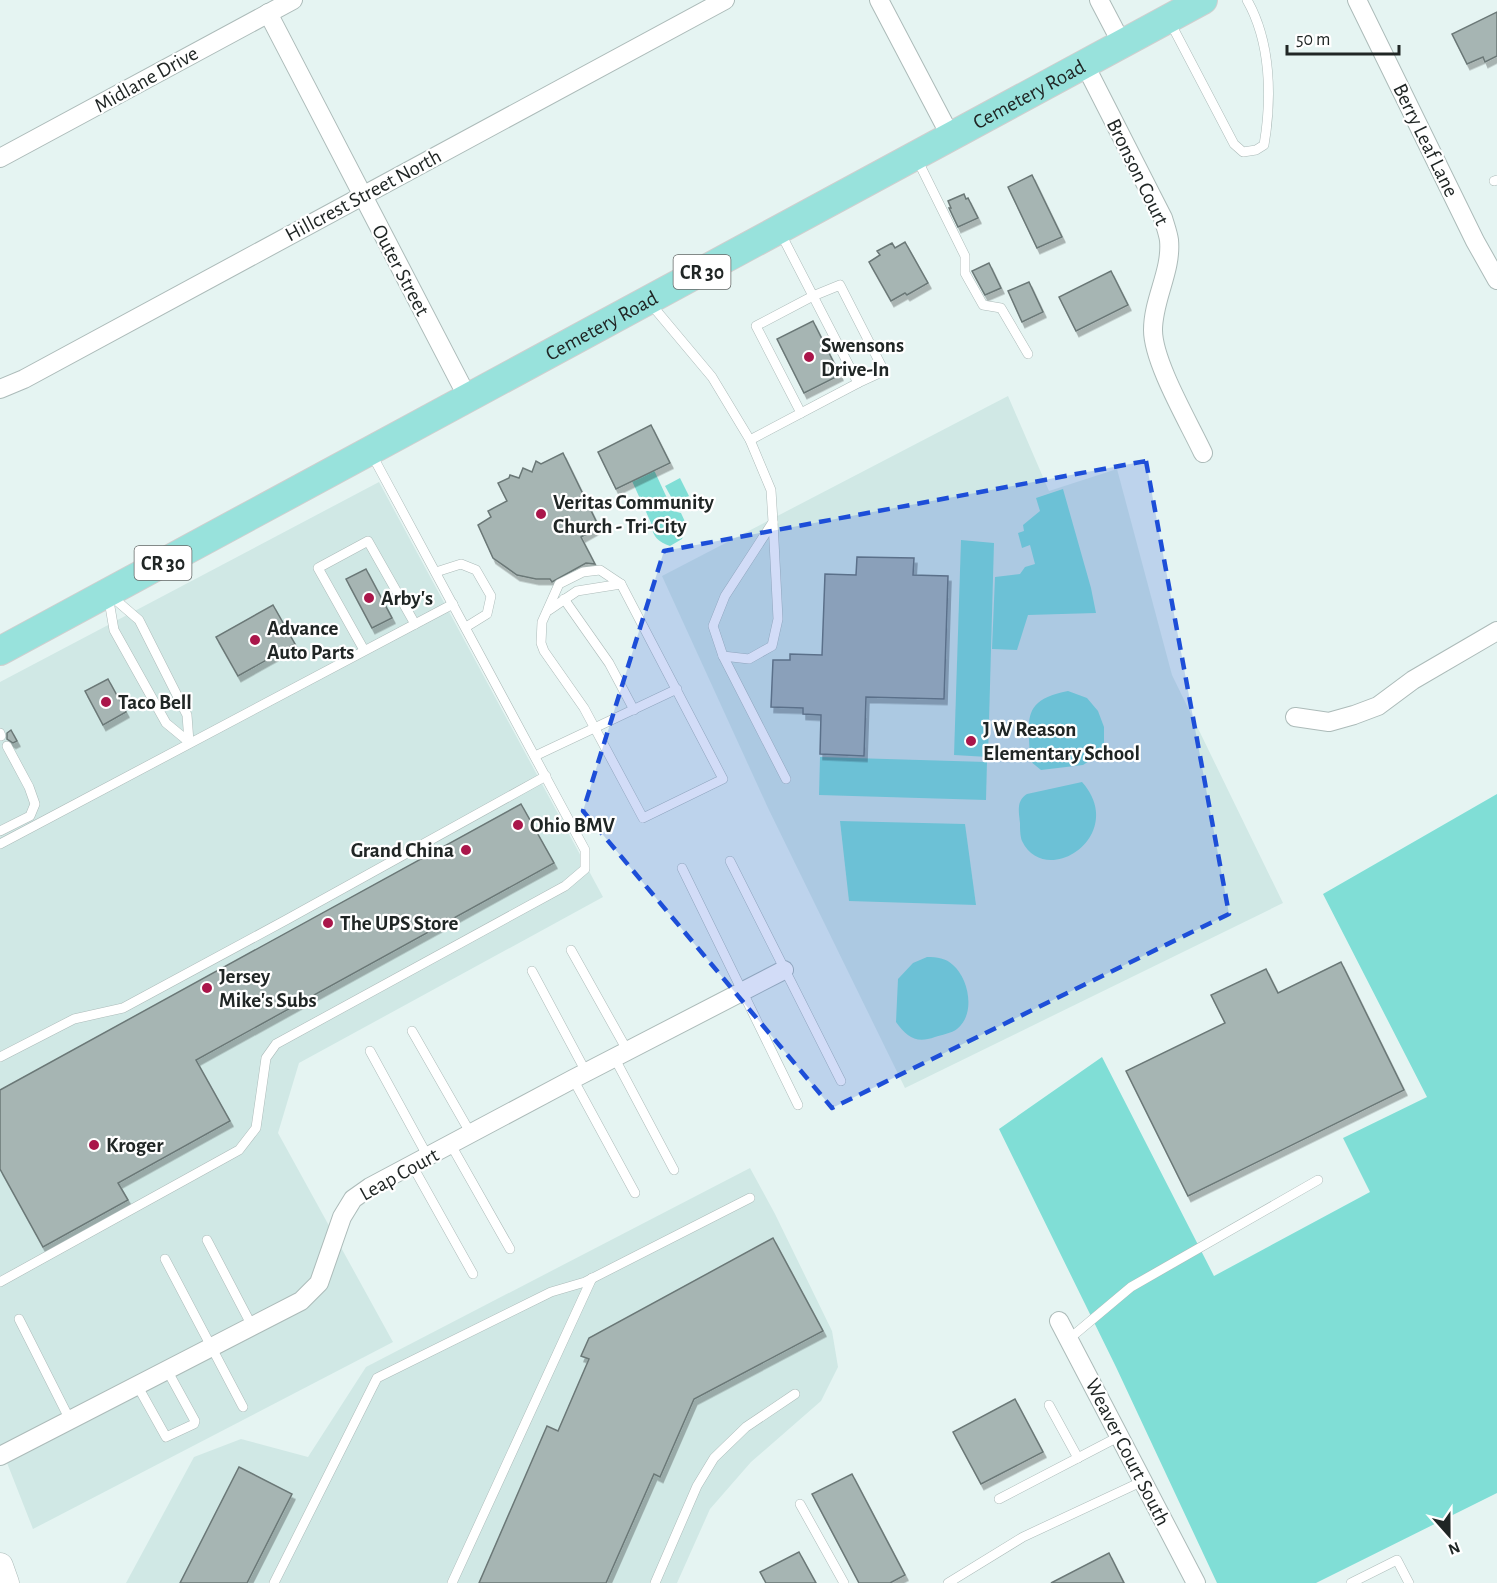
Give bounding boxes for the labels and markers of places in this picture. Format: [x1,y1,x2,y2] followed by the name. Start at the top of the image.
[821,335,904,380] place label: Swensons Drive-In
[802,350,816,364] marker: Swensons Drive-In
[553,492,715,537] place label: Veritas Community Church - Tri-City
[534,507,548,521] marker: Veritas Community Church - Tri-City
[381,588,433,609] place label: Arby's
[362,591,376,605] marker: Arby's
[267,618,354,663] place label: Advance Auto Parts
[248,633,262,647] marker: Advance Auto Parts
[118,692,192,713] place label: Taco Bell
[99,695,113,709] marker: Taco Bell
[983,719,1140,764] place label: J W Reason Elementary School
[964,734,978,748] marker: J W Reason Elementary School
[530,815,615,836] place label: Ohio BMV
[511,818,525,832] marker: Ohio BMV
[351,840,454,861] place label: Grand China
[459,843,473,857] marker: Grand China
[340,913,459,934] place label: The UPS Store
[321,916,335,930] marker: The UPS Store
[219,966,317,1011] place label: Jersey Mike's Subs
[200,981,214,995] marker: Jersey Mike's Subs
[106,1135,164,1156] place label: Kroger
[87,1138,101,1152] marker: Kroger

